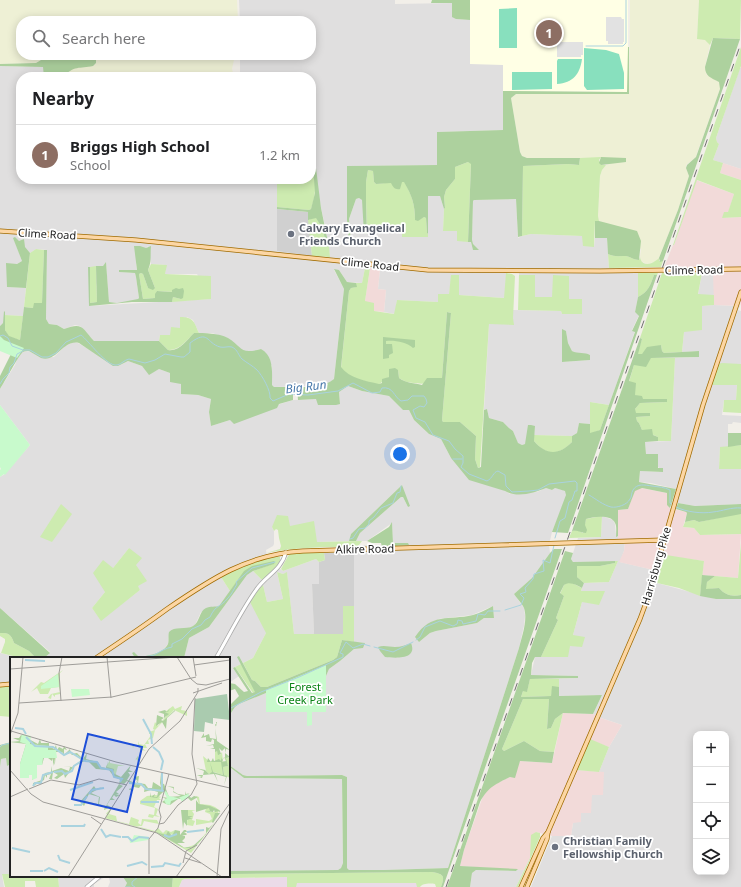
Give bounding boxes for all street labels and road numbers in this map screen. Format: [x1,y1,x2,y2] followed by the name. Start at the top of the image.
[17,224,77,243] street label: Clime Road
[340,253,400,274] street label: Clime Road
[665,261,723,278] street label: Clime Road
[637,525,674,607] street label: Harrisburg Pike
[336,540,394,557] street label: Alkire Road

